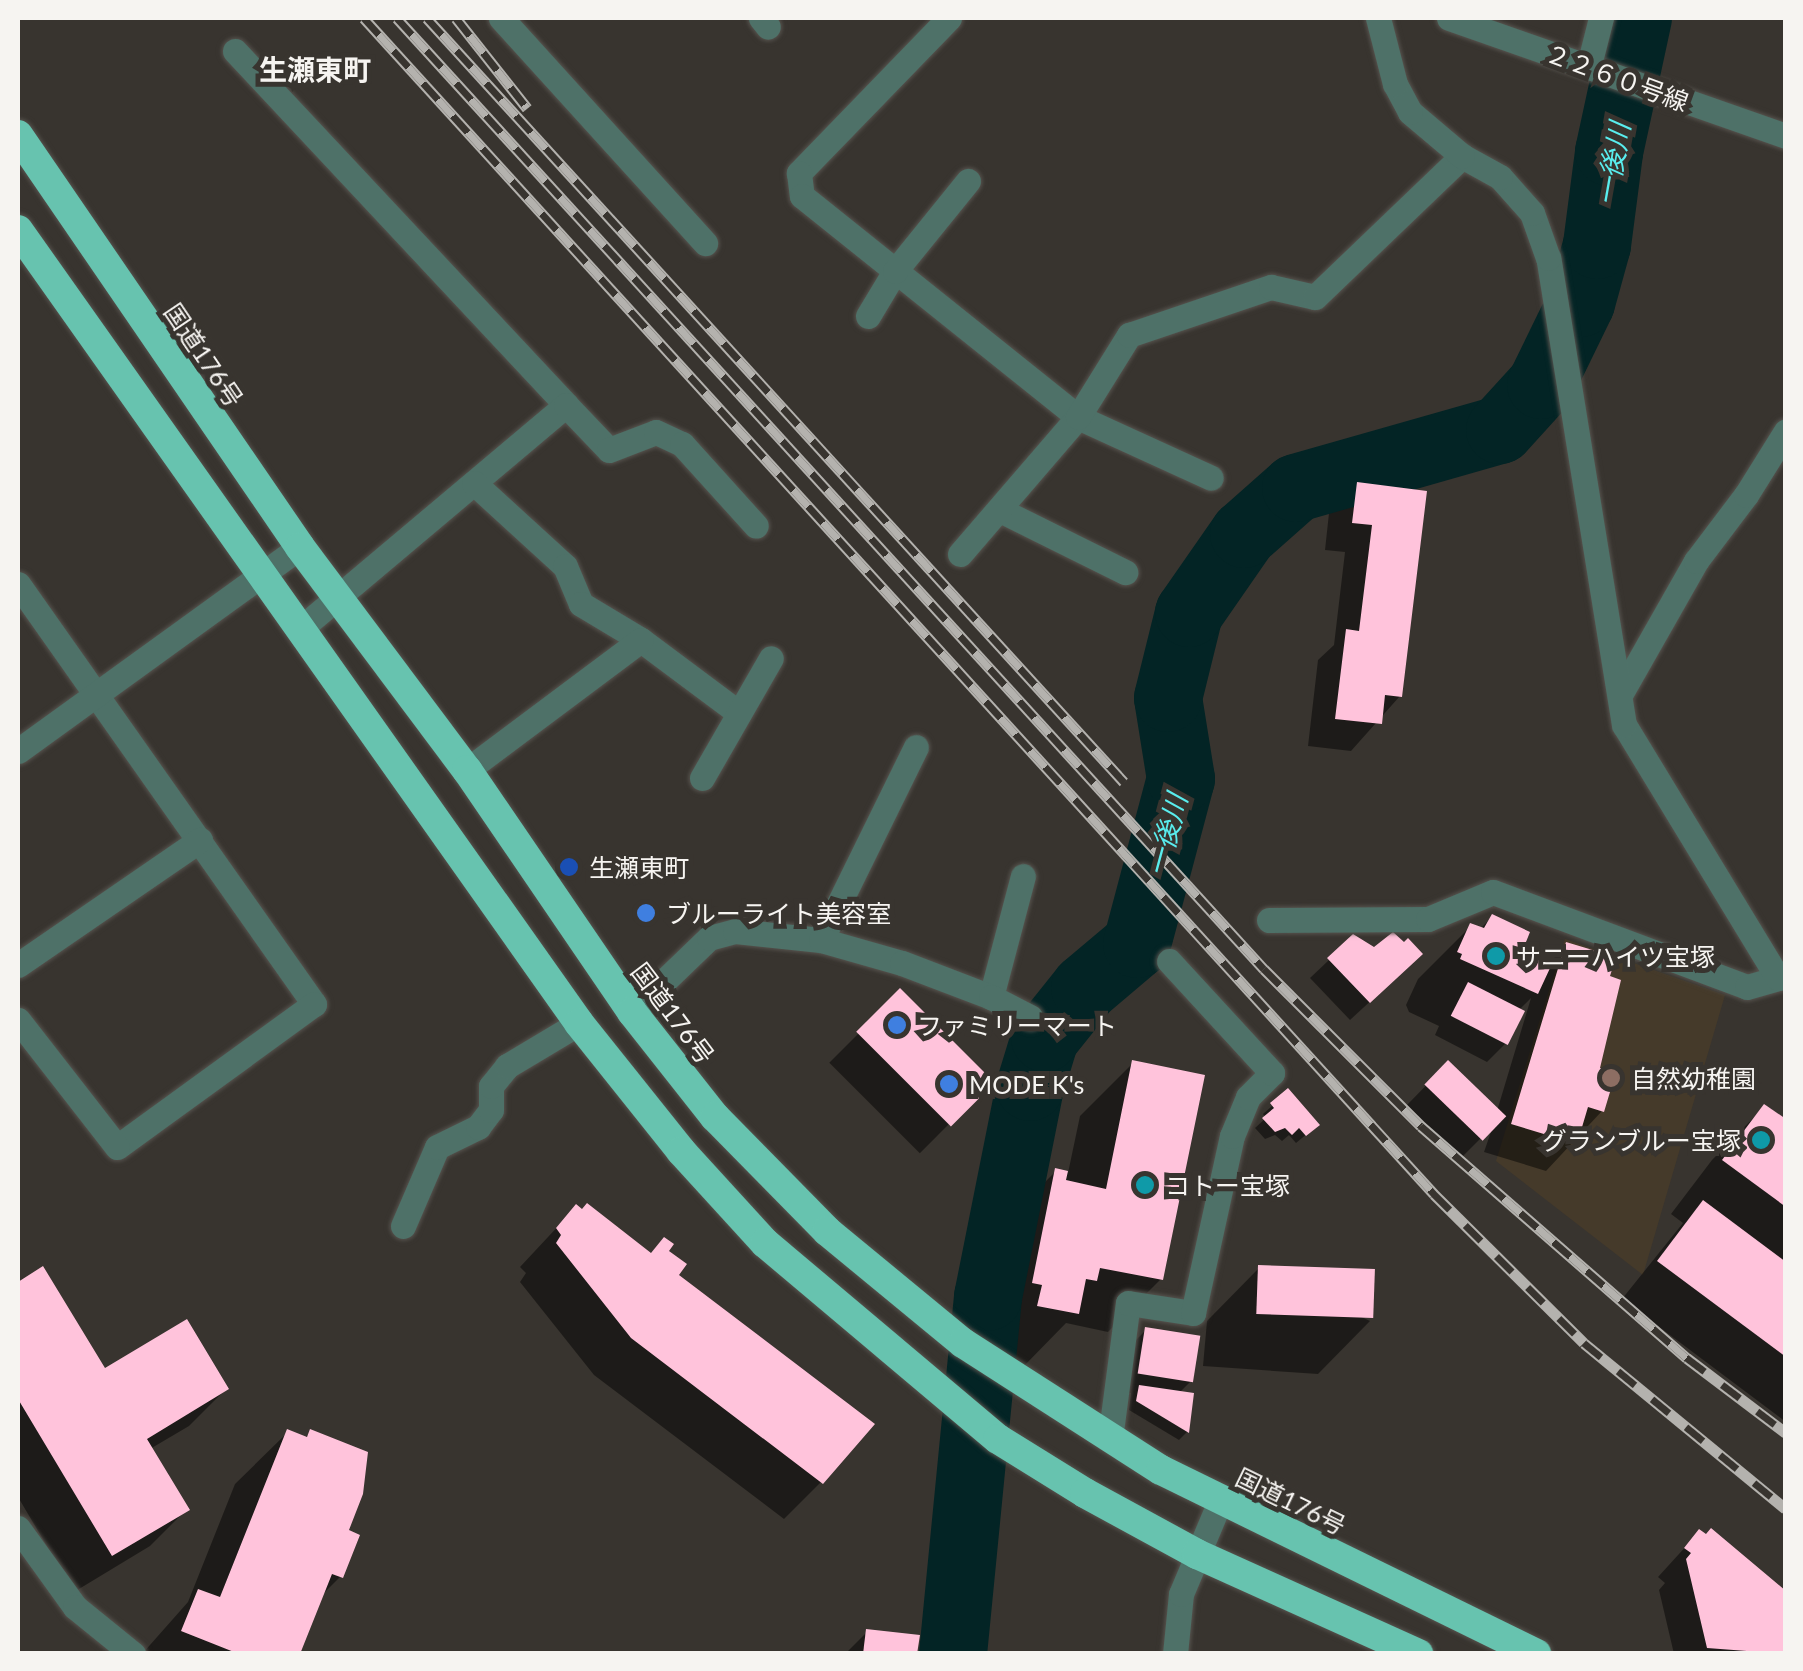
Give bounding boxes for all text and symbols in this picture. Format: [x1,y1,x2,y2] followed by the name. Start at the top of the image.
[1541,37,1693,117] street label: ２２６０号線
[259,52,371,86] district label: 生瀬東町
[1588,120,1636,208] water label: 一後川
[158,297,250,413] street label: 国道176号
[1139,790,1193,880] water label: 一後川
[589,852,689,882] place label: 生瀬東町
[558,856,580,878] marker: 生瀬東町
[666,898,891,928] place label: ブルーライト美容室
[635,902,657,924] marker: ブルーライト美容室
[1516,941,1716,971] place label: サニーハイツ宝塚
[1485,945,1507,967] marker: サニーハイツ宝塚
[625,957,721,1069] street label: 国道176号
[917,1010,1117,1040] place label: ファミリーマート
[886,1014,908,1036] marker: ファミリーマート
[1631,1063,1756,1093] place label: 自然幼稚園
[1600,1067,1622,1089] marker: 自然幼稚園
[969,1069,1084,1099] place label: MODE K's
[938,1073,960,1095] marker: MODE K's
[1541,1125,1741,1155] place label: グランブルー宝塚
[1750,1129,1772,1151] marker: グランブルー宝塚
[1165,1170,1290,1200] place label: コトー宝塚
[1134,1174,1156,1196] marker: コトー宝塚
[1231,1462,1351,1540] street label: 国道176号

